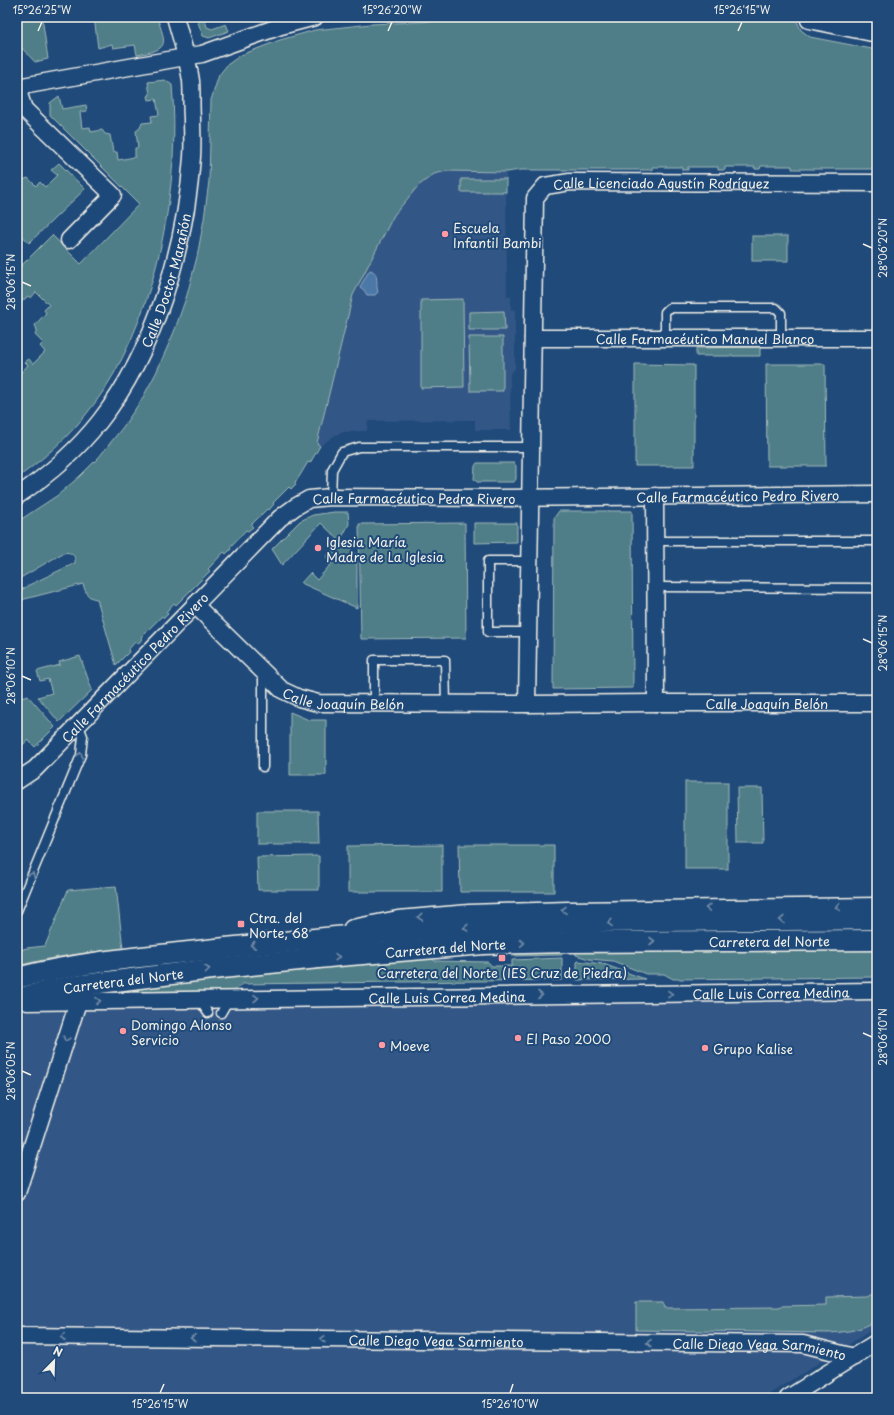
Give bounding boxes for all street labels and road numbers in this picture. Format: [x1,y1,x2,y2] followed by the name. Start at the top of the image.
[552,173,769,194] street label: Calle Licenciado Agustín Rodríguez
[136,212,194,350] street label: Calle Doctor Marañón
[596,329,814,348] street label: Calle Farmacéutico Manuel Blanco
[636,485,839,506] street label: Calle Farmacéutico Pedro Rivero
[312,487,515,508] street label: Calle Farmacéutico Pedro Rivero
[57,588,212,746] street label: Calle Farmacéutico Pedro Rivero
[280,682,404,713] street label: Calle Joaquín Belón
[706,694,828,713] street label: Calle Joaquín Belón
[709,931,830,951] street label: Carretera del Norte
[384,934,506,962] street label: Carretera del Norte
[61,963,185,997] street label: Carretera del Norte
[692,982,850,1003] street label: Calle Luis Correa Medina
[368,986,527,1007] street label: Calle Luis Correa Medina
[348,1330,524,1351] street label: Calle Diego Vega Sarmiento
[672,1333,848,1364] street label: Calle Diego Vega Sarmiento

